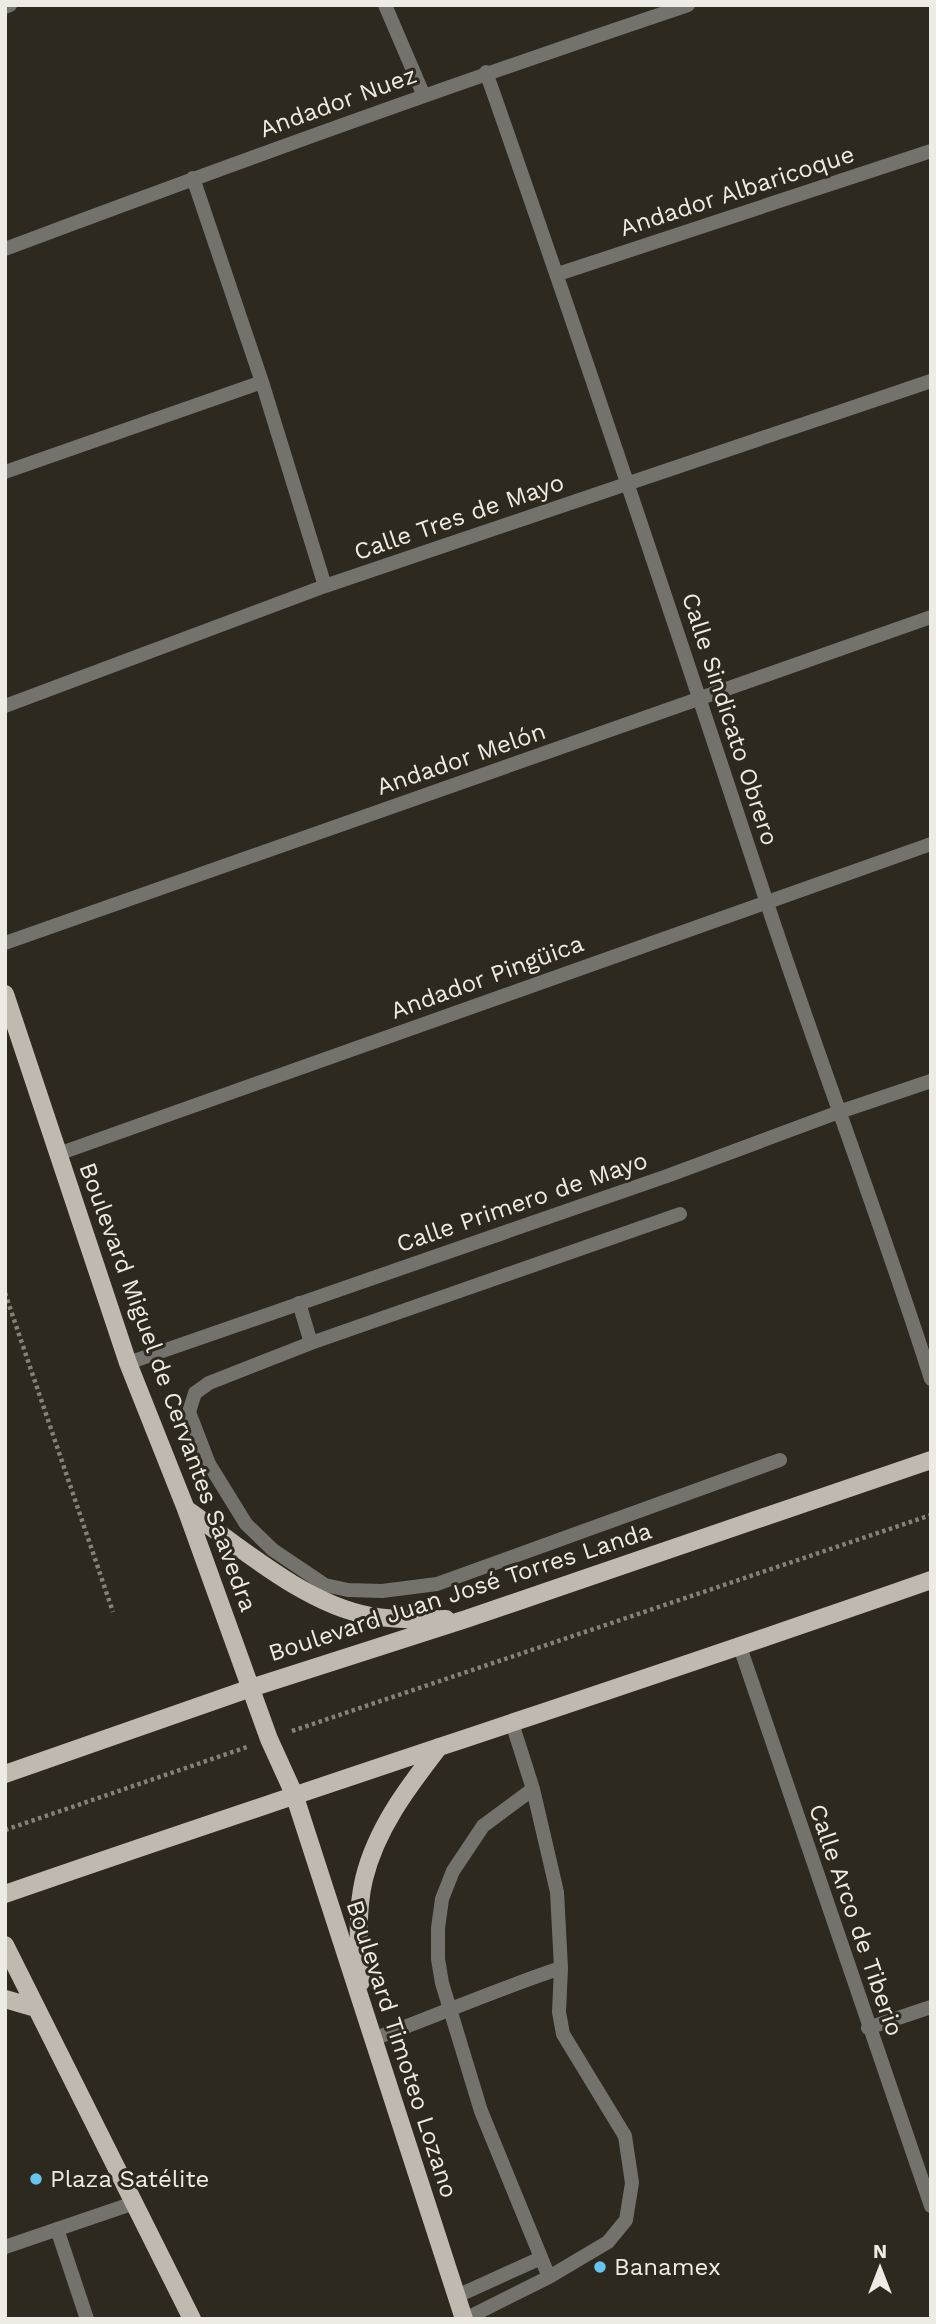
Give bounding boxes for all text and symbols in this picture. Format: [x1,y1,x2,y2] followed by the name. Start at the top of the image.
[256,61,420,143] street label: Andador Nuez
[616,140,858,242] street label: Andador Albaricoque
[350,468,568,566] street label: Calle Tres de Mayo
[676,589,784,849] street label: Calle Sindicato Obrero
[373,717,549,801] street label: Andador Melón
[387,929,587,1025] street label: Andador Pingüica
[393,1146,651,1258] street label: Calle Primero de Mayo
[73,1159,263,1615] street label: Boulevard Miguel de Cervantes Saavedra
[265,1517,655,1667] street label: Boulevard Juan José Torres Landa
[803,1800,909,2040] street label: Calle Arco de Tiberio
[341,1897,463,2201] street label: Boulevard Timoteo Lozano
[50,2165,209,2193] place label: Plaza Satélite
[28,2171,44,2187] marker: Plaza Satélite
[845,2233,915,2303] north arrow
[873,2240,887,2263] text: N
[614,2253,721,2281] place label: Banamex
[592,2259,608,2275] marker: Banamex

